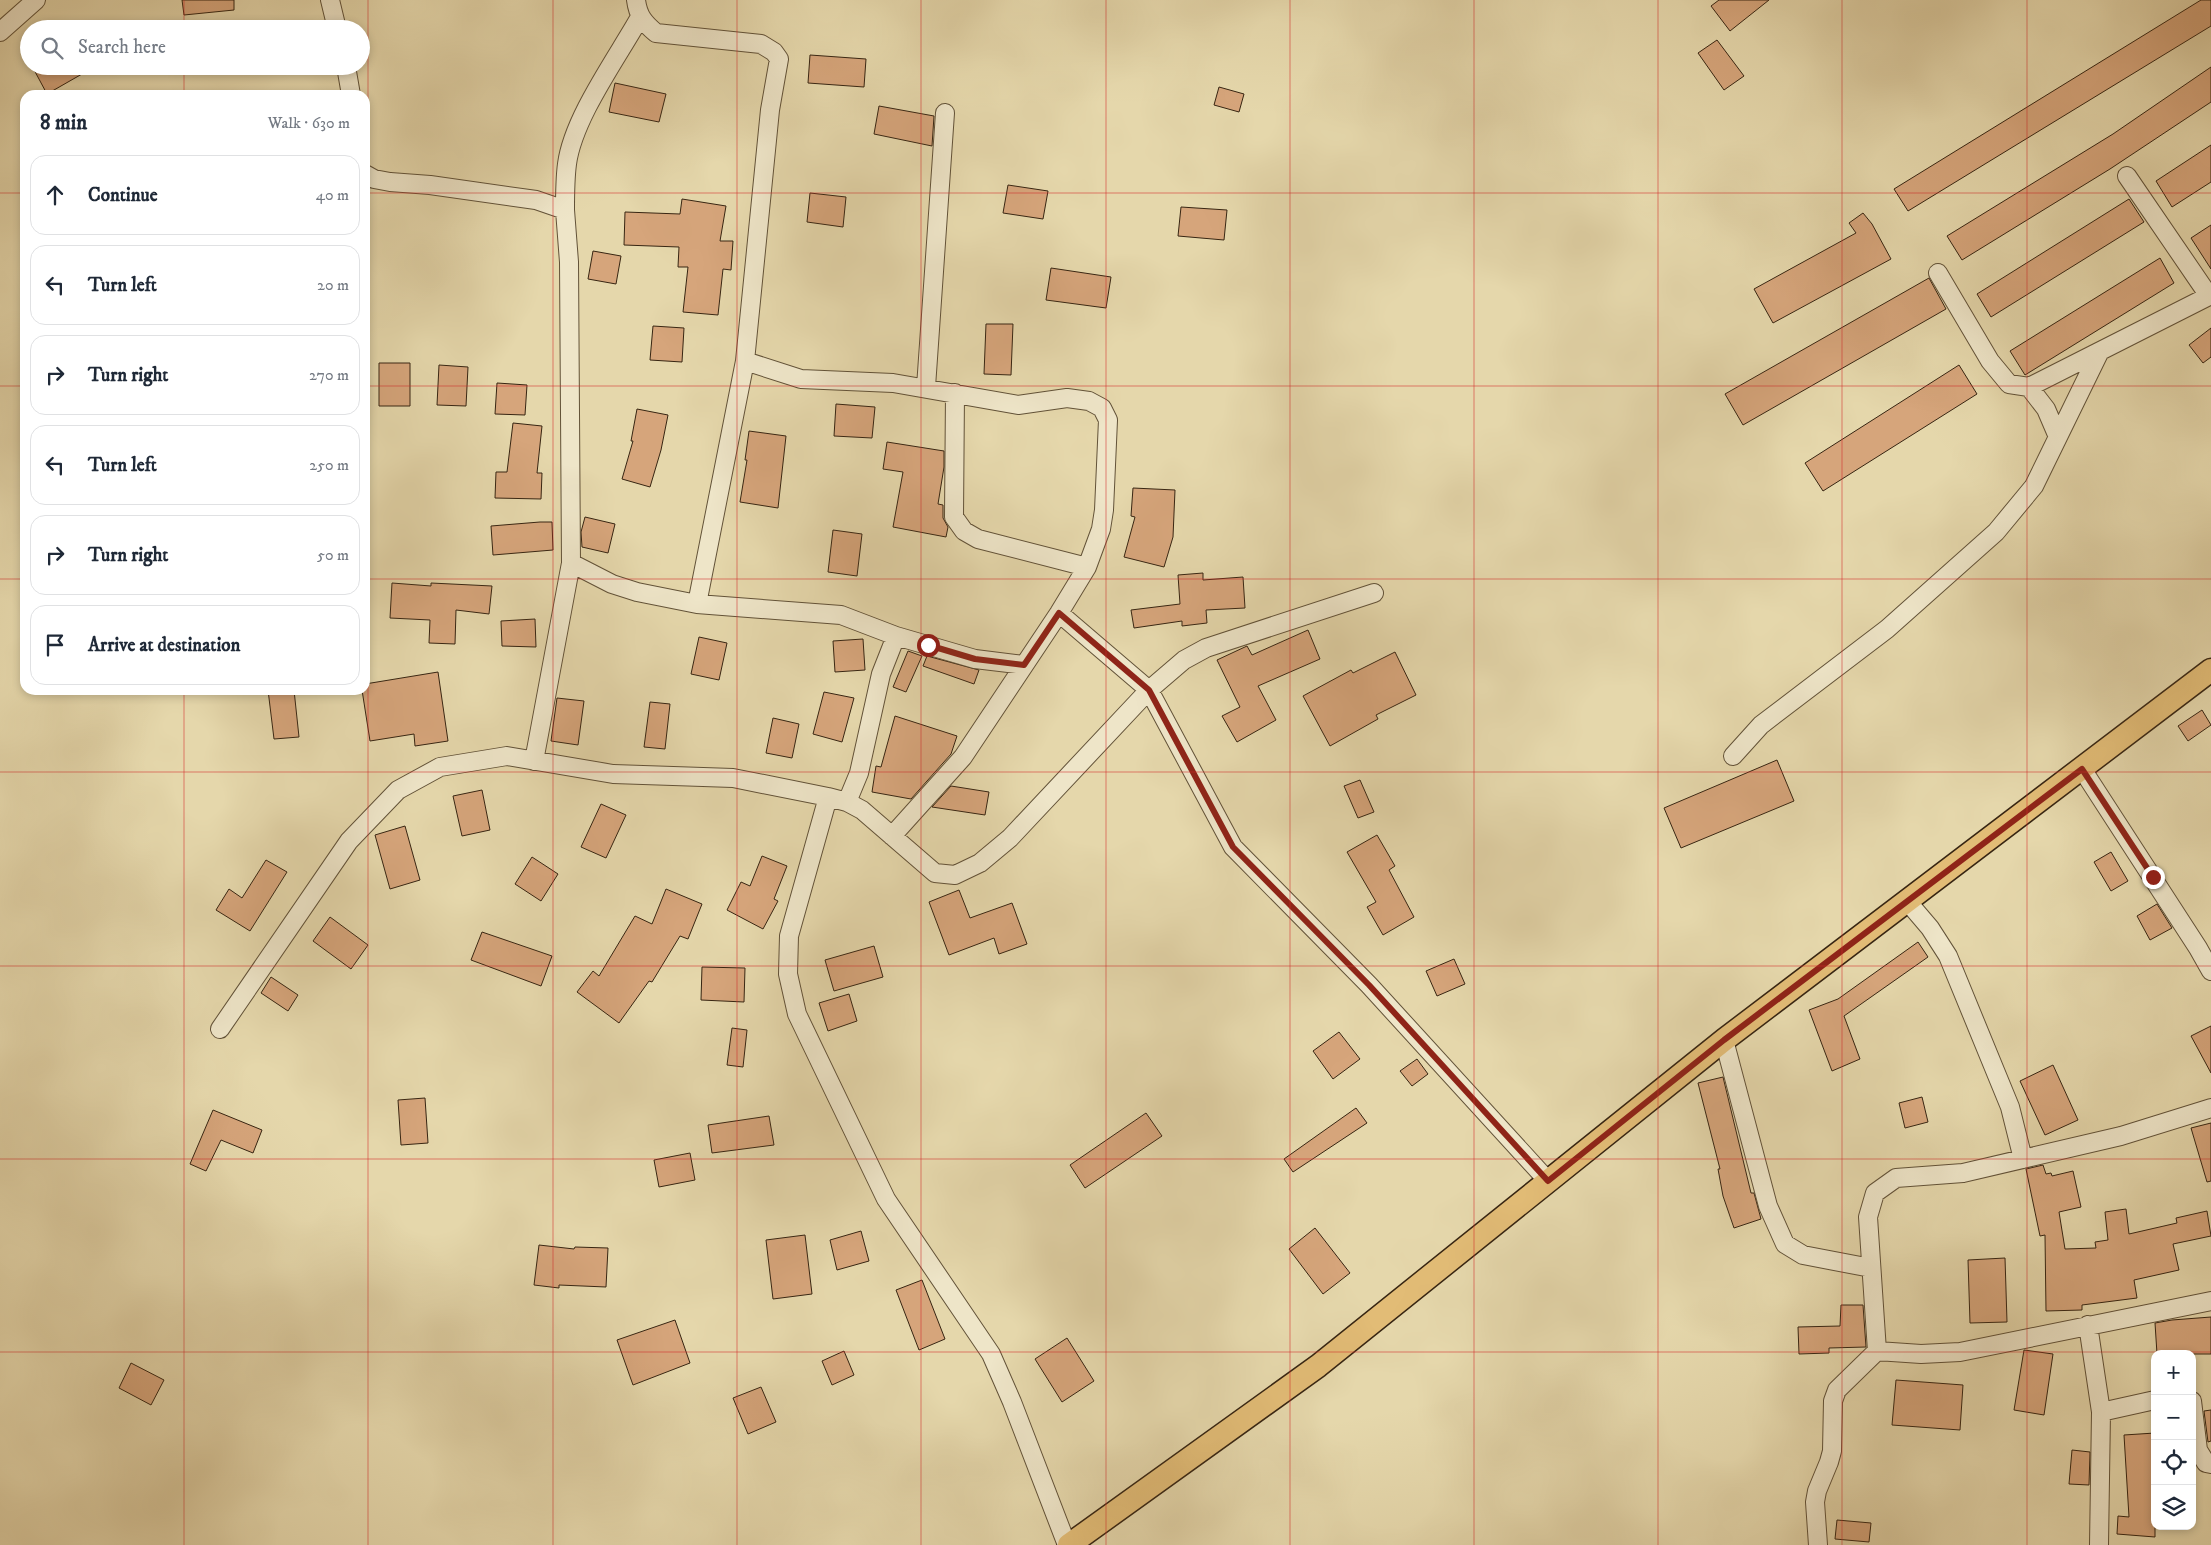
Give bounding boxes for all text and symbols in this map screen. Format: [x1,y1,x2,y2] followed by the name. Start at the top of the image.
[20,20,370,75] search box
[38,34,66,62] icon: search
[78,36,166,59] text: Search here
[40,110,87,136] text: 8 min
[268,113,350,133] text: Walk · 630 m
[41,181,69,209] icon: ahead
[88,184,158,207] text: Continue
[316,185,349,205] text: 40 m
[41,271,69,299] icon: left
[88,274,157,297] text: Turn left
[317,275,349,295] text: 20 m
[41,361,69,389] icon: right
[88,364,168,387] text: Turn right
[309,365,349,385] text: 270 m
[41,451,69,479] icon: left
[88,454,157,477] text: Turn left
[309,455,349,475] text: 250 m
[41,541,69,569] icon: right
[88,544,168,567] text: Turn right
[317,545,349,565] text: 50 m
[41,631,69,659] icon: arrive
[88,634,240,657] text: Arrive at destination
[917,634,940,657] route start
[2142,866,2165,889] route end
[2151,1350,2196,1530] map controls
[2151,1350,2196,1395] button: +
[2151,1395,2196,1440] button: −
[2151,1440,2196,1485] button: locate
[2151,1485,2196,1530] button: layers

